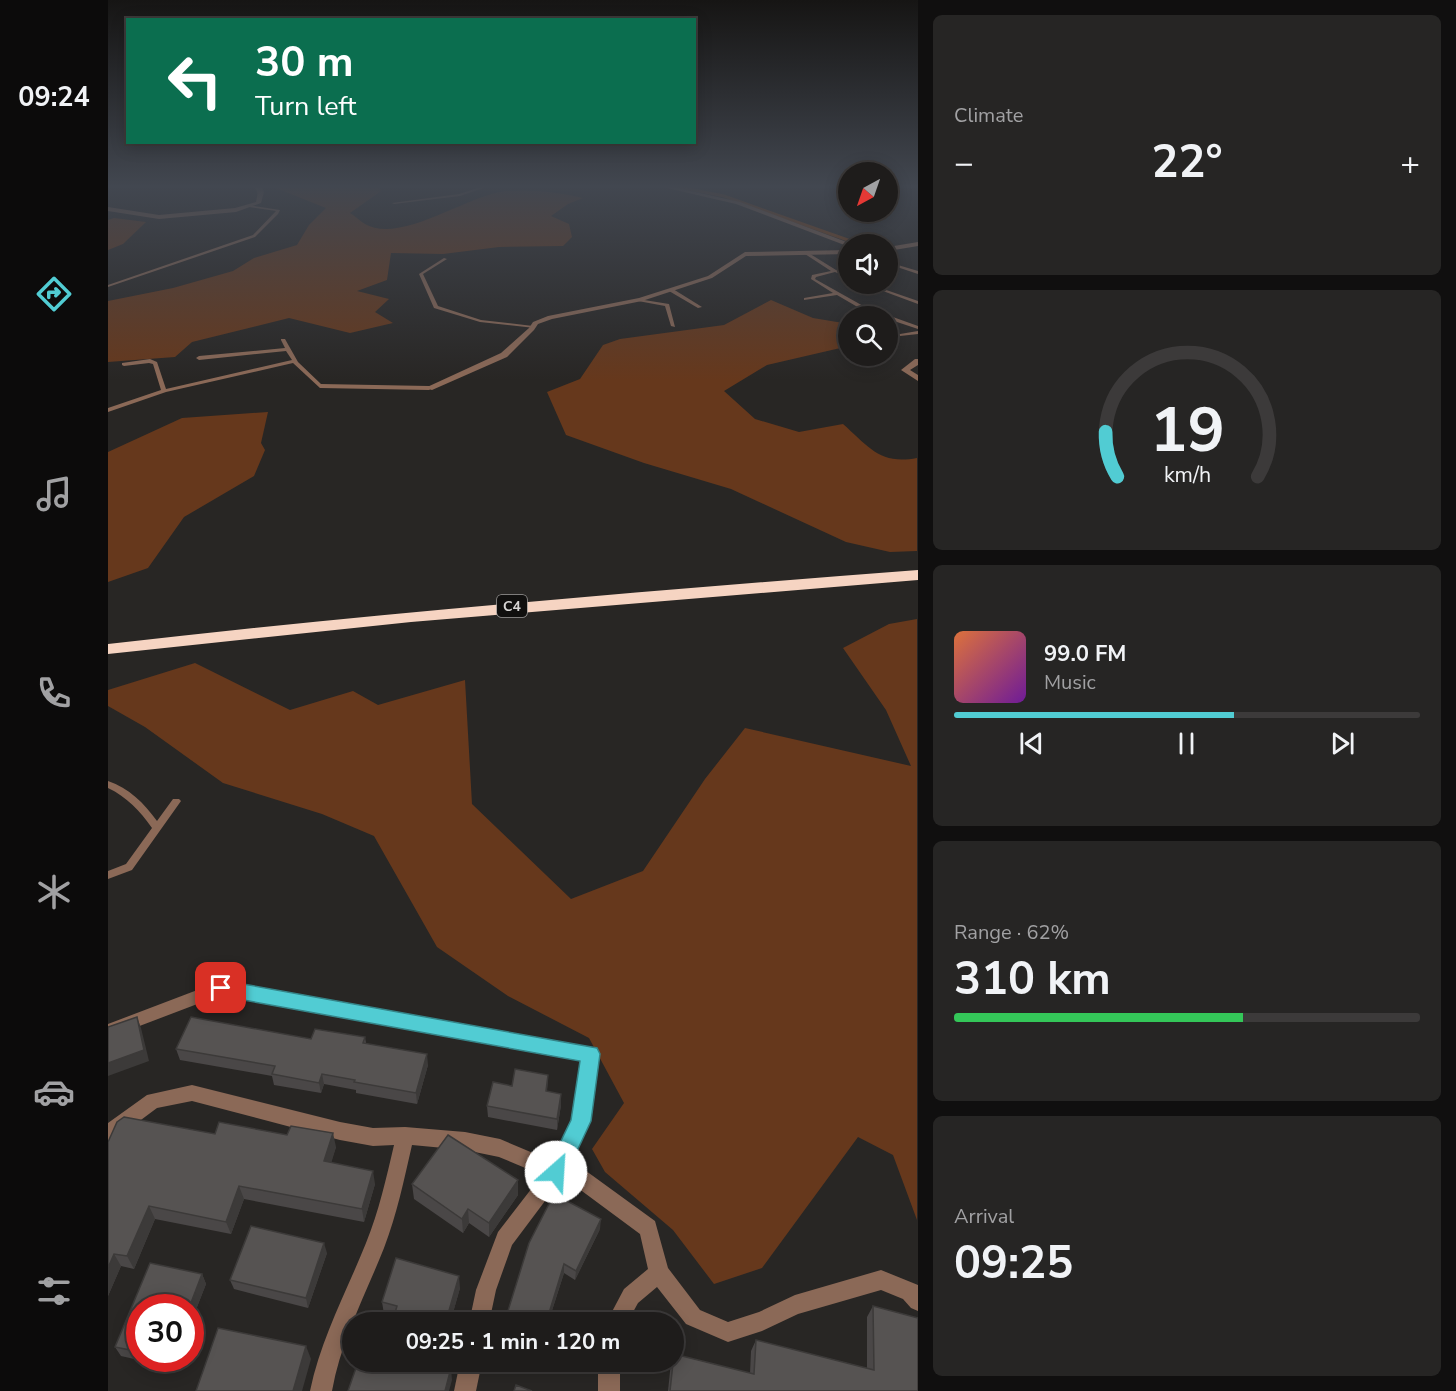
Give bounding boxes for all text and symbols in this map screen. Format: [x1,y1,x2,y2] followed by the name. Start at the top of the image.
[255,34,354,91] text: 30 m
[156,42,234,120] icon: left
[18,79,90,116] text: 09:24
[255,88,356,125] text: Turn left
[954,102,1023,129] text: Climate
[1151,132,1223,193] text: 22°
[954,141,974,186] text: −
[1400,141,1420,186] text: +
[838,162,898,222] north arrow
[838,162,898,366] map controls
[838,234,898,294] button: sound
[33,273,75,315] icon: directions
[838,306,898,366] button: search
[1150,388,1224,473] text: 19
[1163,461,1211,491] text: km/h
[33,473,75,515] icon: music
[497,595,527,617] road number: C4
[1044,639,1126,669] text: 99.0 FM
[1044,669,1096,696] text: Music
[33,672,75,714] icon: phone
[1015,727,1048,760] icon: previous
[1170,727,1203,760] icon: pause
[1326,727,1359,760] icon: next
[33,871,75,913] icon: climate
[954,919,1069,946] text: Range · 62%
[954,949,1111,1010] text: 310 km
[195,962,246,1013] pin
[204,971,237,1004] icon: arrive
[33,1071,75,1113] icon: car
[524,1140,588,1204] position arrow
[954,1203,1014,1230] text: Arrival
[954,1233,1073,1294] text: 09:25
[33,1270,75,1312] icon: filters
[126,1294,204,1372] speed limit sign: 30
[406,1327,620,1357] text: 09:25 · 1 min · 120 m

